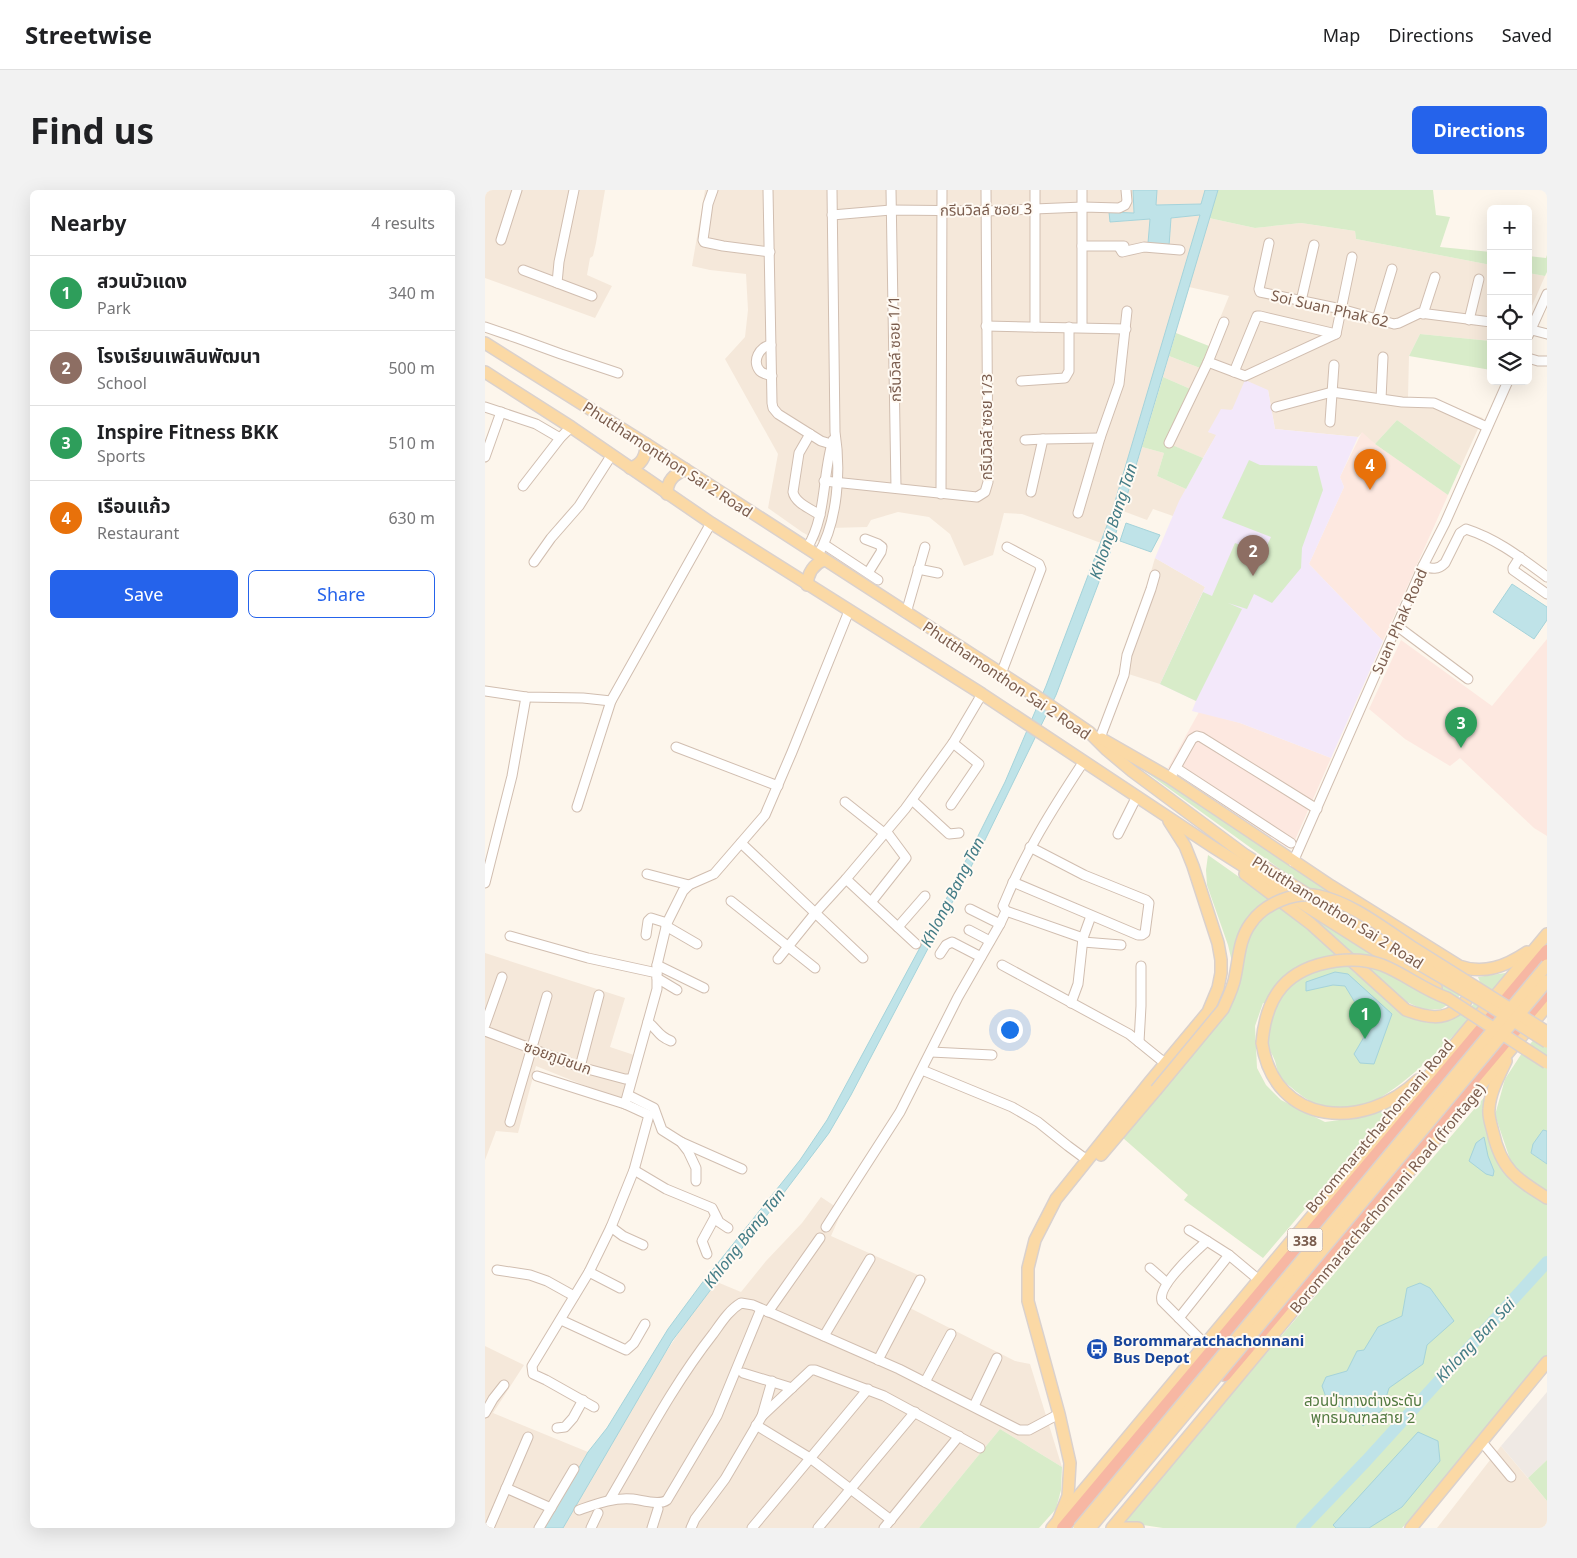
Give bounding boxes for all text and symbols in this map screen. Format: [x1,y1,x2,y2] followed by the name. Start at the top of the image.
[25,18,152,51] text: Streetwise
[1323,23,1360,47] text: Map
[1388,23,1474,47] text: Directions
[1502,23,1552,47] text: Saved
[1412,106,1547,154] button: Directions
[30,107,154,154] text: Find us
[940,198,1032,220] street label: กรีนวิลล์ ซอย 3
[1487,205,1532,385] map controls
[1487,205,1532,250] button: +
[50,209,126,237] text: Nearby
[371,212,435,234] text: 4 results
[1487,250,1532,295] button: −
[97,268,187,294] text: สวนบัวแดง
[61,282,71,304] text: 1
[388,282,435,304] text: 340 m
[1269,285,1391,331] street label: Soi Suan Phak 62
[1487,295,1532,340] button: locate
[883,296,905,402] street label: กรีนวิลล์ ซอย 1/1
[97,297,131,319] text: Park
[1487,340,1532,385] button: layers
[97,343,261,369] text: โรงเรียนเพลินพัฒนา
[61,357,71,379] text: 2
[388,357,435,379] text: 500 m
[97,372,147,394] text: School
[976,374,996,480] street label: กรีนวิลล์ ซอย 1/3
[579,397,757,521] street label: Phutthamonthon Sai 2 Road
[97,419,278,445] text: Inspire Fitness BKK
[61,432,71,454] text: 3
[388,432,435,454] text: 510 m
[97,445,145,467] text: Sports
[1354,449,1386,490] pin: 4
[1084,460,1142,582] water label: Khlong Bang Tan
[97,493,171,519] text: เรือนแก้ว
[61,507,71,529] text: 4
[388,507,435,529] text: 630 m
[97,522,179,544] text: Restaurant
[1237,535,1269,576] pin: 2
[1367,565,1431,677] street label: Suan Phak Road
[50,570,238,618] button: Save
[248,570,435,618] button: Share
[919,616,1095,744] street label: Phutthamonthon Sai 2 Road
[1445,707,1477,748] pin: 3
[915,833,989,951] water label: Khlong Bang Tan
[1249,851,1427,973] street label: Phutthamonthon Sai 2 Road
[1349,998,1381,1039] pin: 1
[997,1017,1023,1043] your location
[1300,1035,1458,1217] street label: Borommaratchachonnani Road
[521,1036,595,1078] street label: ซอยภูมิชนก
[1285,1079,1489,1317] street label: Borommaratchachonnani Road (frontage)
[698,1184,790,1292] water label: Khlong Bang Tan
[1287,1228,1323,1252] road number: 338
[1430,1293,1520,1387] water label: Khlong Ban Sai
[1113,1330,1304,1367] place label: Borommaratchachonnani Bus Depot
[1085,1337,1109,1361] bus stop icon: Borommaratchachonnani Bus Depot
[1304,1390,1422,1427] park label: สวนป่าทางต่างระดับ พุทธมณฑลสาย 2

